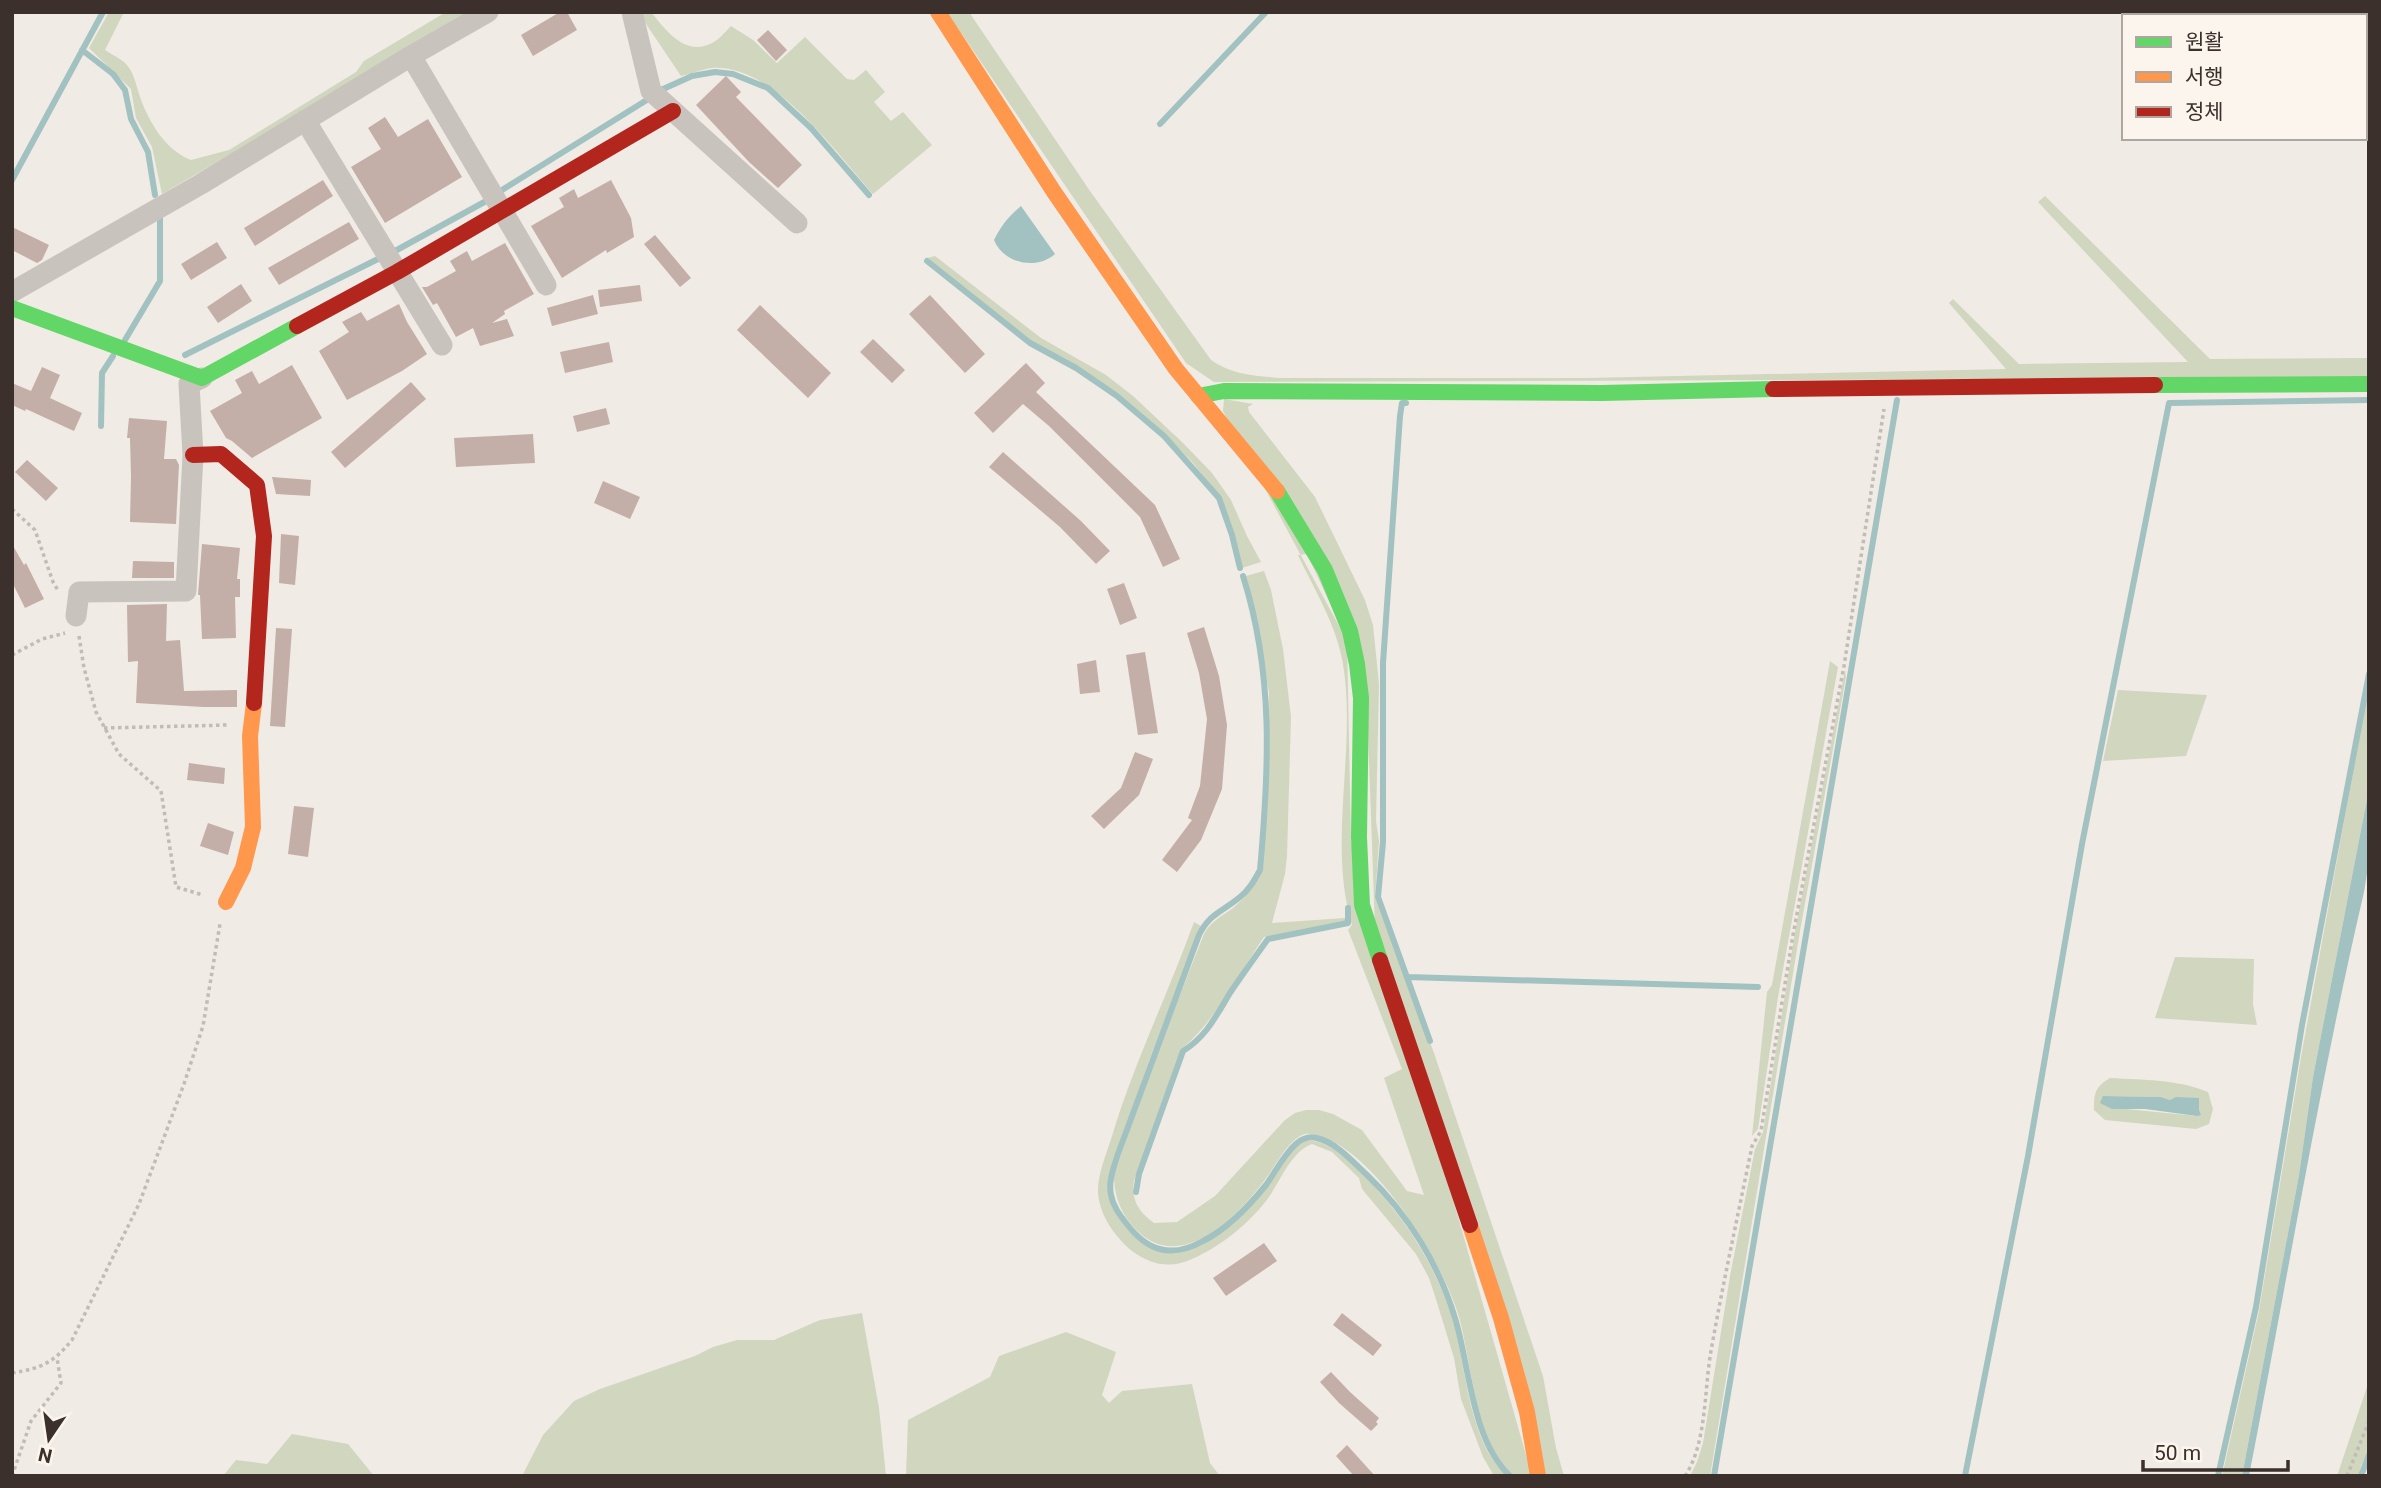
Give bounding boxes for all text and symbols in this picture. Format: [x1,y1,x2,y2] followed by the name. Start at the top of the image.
[2122,14,2367,140] legend
[2185,30,2224,54] text: 원활
[2185,65,2224,89] text: 서행
[2185,100,2224,124] text: 정체
[14,1404,84,1474] north arrow
[2143,1428,2288,1472] scale bar
[2154,1441,2201,1465] text: 50 m
[36,1442,54,1468] text: N

